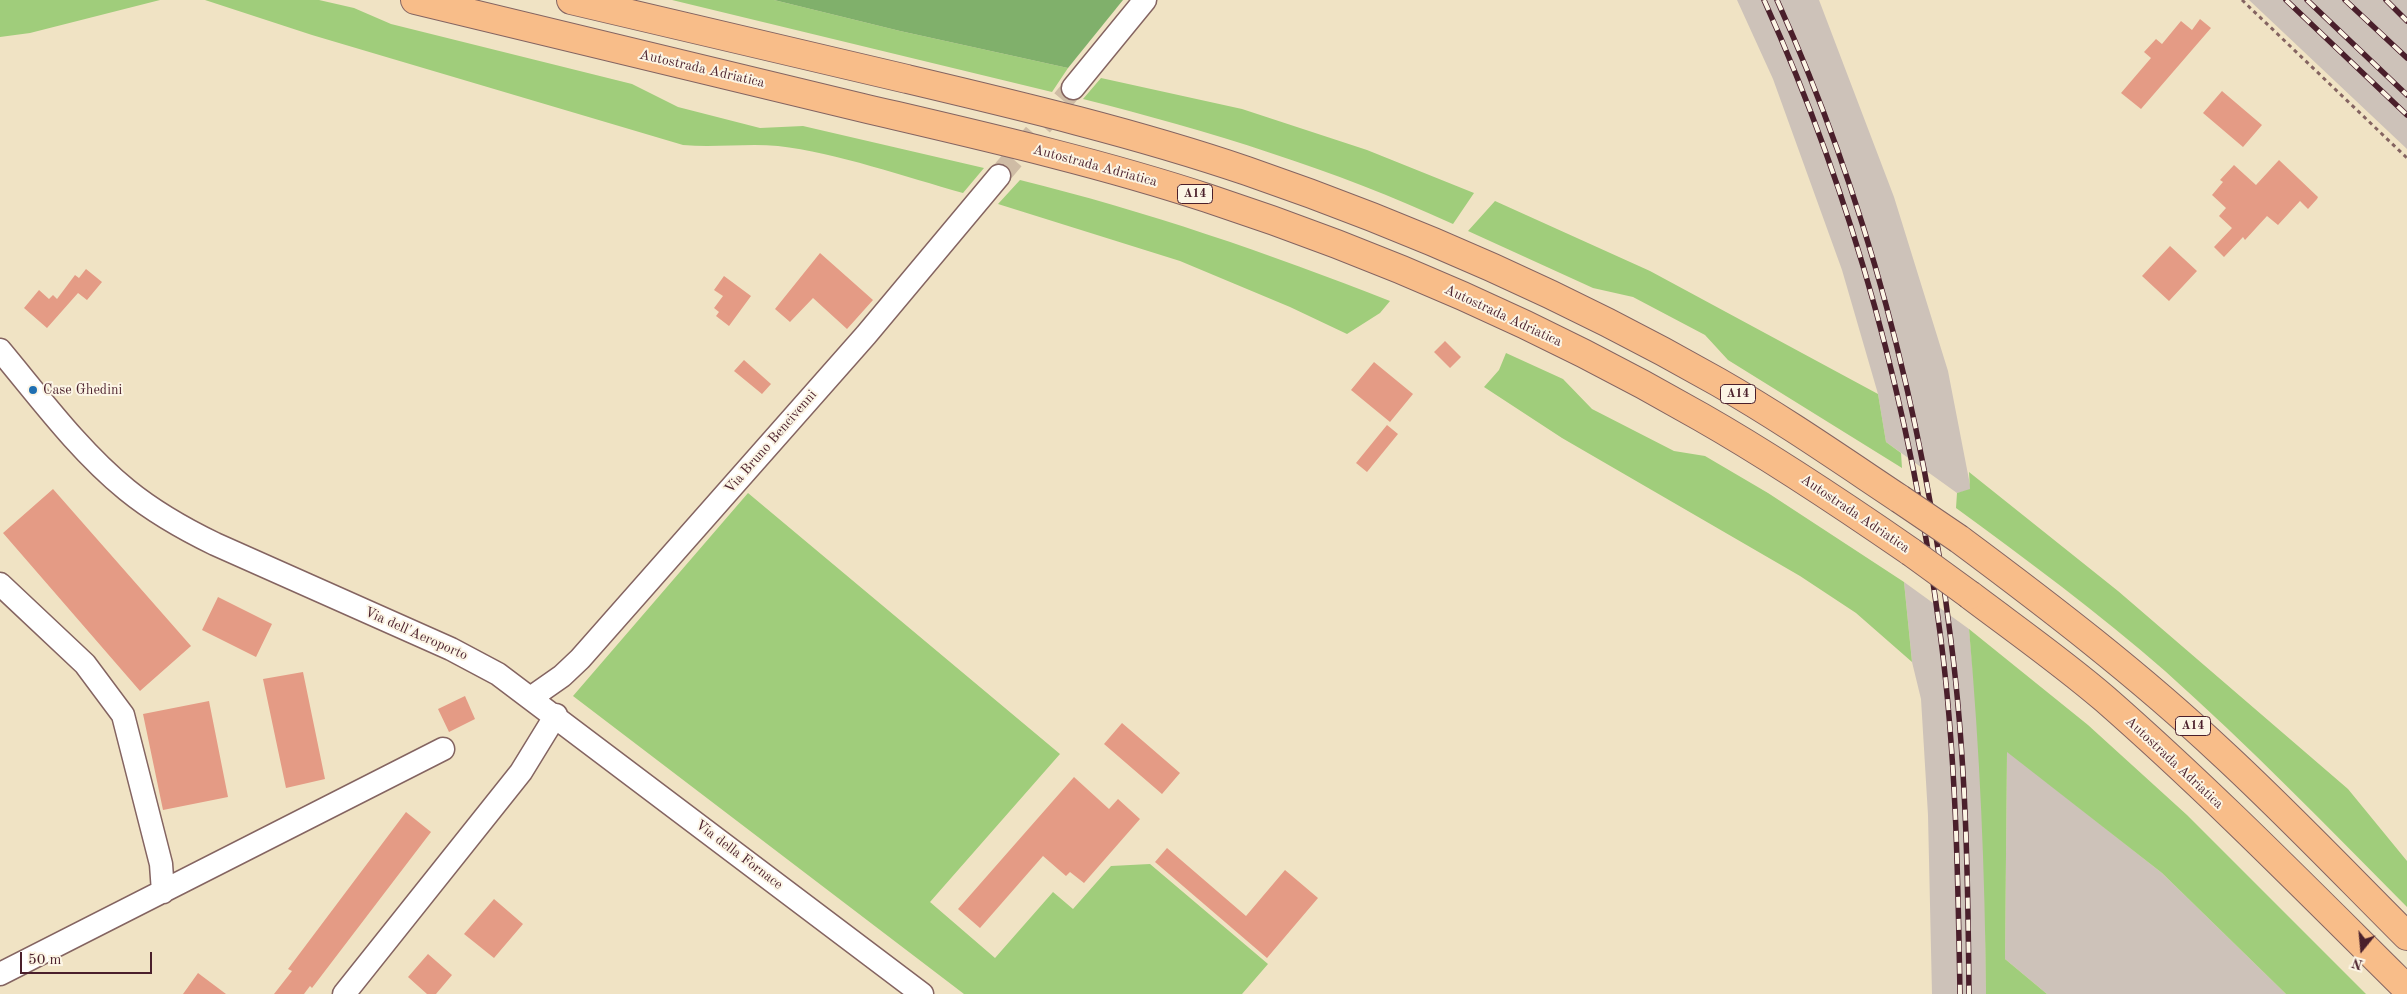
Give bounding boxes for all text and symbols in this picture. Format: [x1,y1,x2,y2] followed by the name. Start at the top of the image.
[638,46,766,92] street label: Autostrada Adriatica
[1031,141,1159,191] street label: Autostrada Adriatica
[1178,184,1212,203] road number: A14
[1441,281,1565,351] street label: Autostrada Adriatica
[43,382,122,398] place label: Case Ghedini
[27,384,39,396] marker: Case Ghedini
[1720,384,1756,404] road number: A14
[721,387,821,497] street label: Via Bruno Bencivenni
[1797,471,1913,557] street label: Autostrada Adriatica
[362,604,470,664] street label: Via dell'Aeroporto
[2121,713,2227,813] street label: Autostrada Adriatica
[2176,716,2210,736] road number: A14
[692,817,786,893] street label: Via della Fornace
[2337,924,2387,974] north arrow
[22,942,155,974] scale bar
[28,953,62,968] text: 50 m
[2350,955,2365,972] text: N

